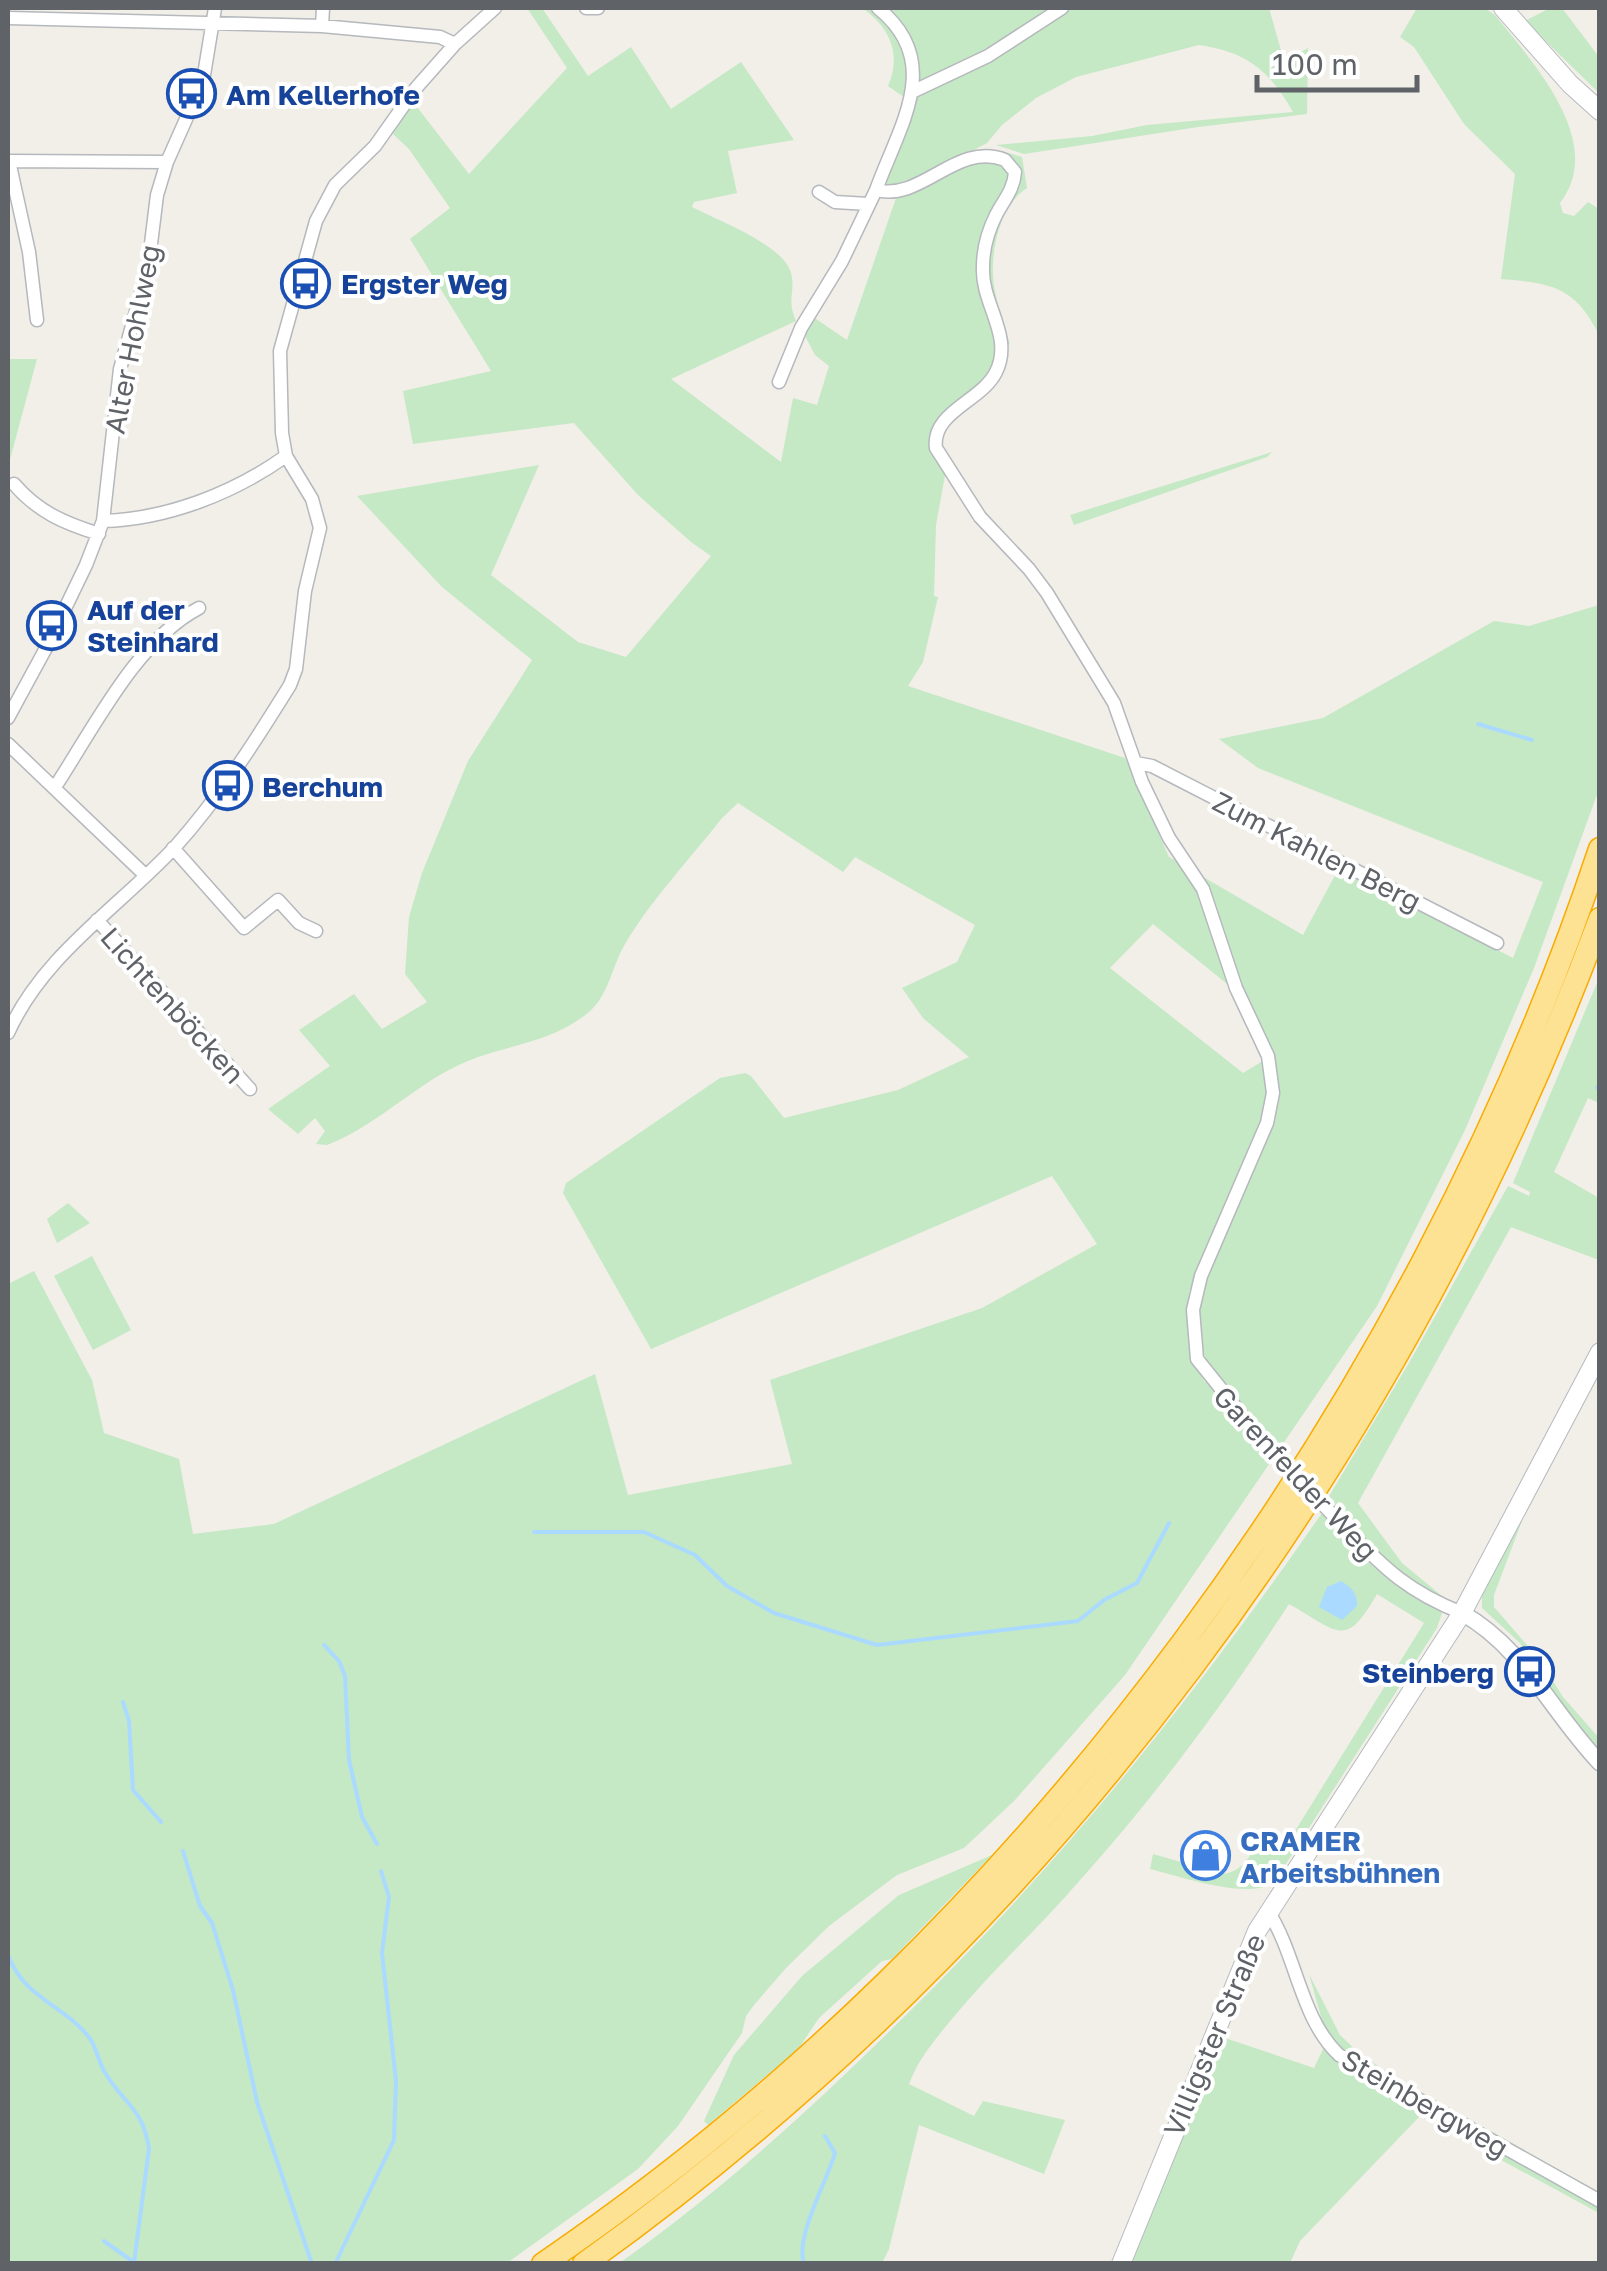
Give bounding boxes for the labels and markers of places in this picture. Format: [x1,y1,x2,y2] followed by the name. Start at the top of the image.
[165,68,217,120] bus stop icon: Am Kellerhofe
[226,78,420,111] place label: Am Kellerhofe
[280,257,332,309] bus stop icon: Ergster Weg
[341,267,508,300] place label: Ergster Weg
[87,593,219,658] place label: Auf der Steinhard
[26,599,78,651] bus stop icon: Auf der Steinhard
[201,760,253,812] bus stop icon: Berchum
[262,770,383,803] place label: Berchum
[1503,1646,1555,1698] bus stop icon: Steinberg
[1362,1656,1494,1689] place label: Steinberg
[1240,1824,1440,1889] place label: CRAMER Arbeitsbühnen
[1179,1830,1231,1882] shop icon: CRAMER Arbeitsbühnen

